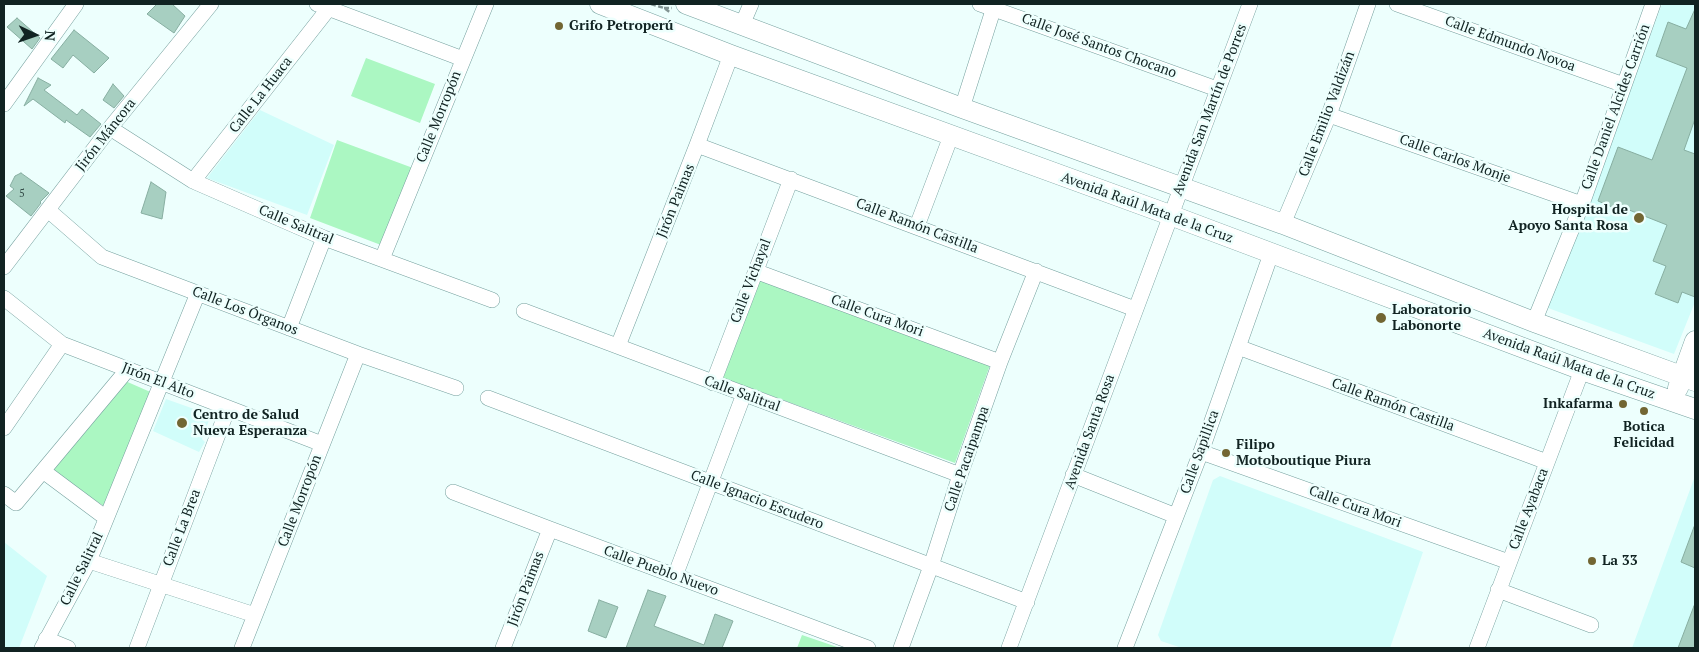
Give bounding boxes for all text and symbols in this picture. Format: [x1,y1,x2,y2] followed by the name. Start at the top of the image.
[10,10,60,60] north arrow
[1019,10,1179,82] street label: Calle José Santos Chocano
[1442,13,1578,75] street label: Calle Edmundo Novoa
[569,18,673,34] place label: Grifo Petroperú
[553,20,565,32] marker: Grifo Petroperú
[1169,22,1251,198] street label: Avenida San Martín de Porres
[1578,22,1654,192] street label: Calle Daniel Alcides Carrión
[41,30,60,42] text: N
[1295,49,1359,179] street label: Calle Emilio Valdizán
[226,54,296,136] street label: Calle La Huaca
[413,69,465,165] street label: Calle Morropón
[72,95,140,175] street label: Jirón Máncora
[1397,131,1513,187] street label: Calle Carlos Monje
[653,161,699,241] street label: Jirón Paimas
[1059,169,1235,247] street label: Avenida Raúl Mata de la Cruz
[19,187,25,201] house number: 5
[854,195,980,257] street label: Calle Ramón Castilla
[256,202,336,248] street label: Calle Salitral
[1508,202,1628,234] place label: Hospital de Apoyo Santa Rosa
[1632,211,1646,225] marker: Hospital de Apoyo Santa Rosa
[727,236,775,326] street label: Calle Vichayal
[190,283,300,339] street label: Calle Los Órganos
[828,291,926,341] street label: Calle Cura Mori
[1392,302,1471,334] place label: Laboratorio Labonorte
[1374,311,1388,325] marker: Laboratorio Labonorte
[1481,325,1657,403] street label: Avenida Raúl Mata de la Cruz
[119,359,197,403] street label: Jirón El Alto
[702,372,782,416] street label: Calle Salitral
[1061,372,1119,492] street label: Avenida Santa Rosa
[1329,375,1457,435] street label: Calle Ramón Castilla
[1543,396,1613,412] place label: Inkafarma
[1617,398,1629,410] marker: Inkafarma
[941,404,993,514] street label: Calle Pacaipampa
[1638,405,1650,417] marker: Botica Felicidad
[193,407,307,440] place label: Centro de Salud Nueva Esperanza
[1177,408,1223,496] street label: Calle Sapillica
[175,416,189,430] marker: Centro de Salud Nueva Esperanza
[1614,419,1674,452] place label: Botica Felicidad
[1236,437,1371,470] place label: Filipo Motoboutique Piura
[1220,447,1232,459] marker: Filipo Motoboutique Piura
[275,453,325,549] street label: Calle Morropón
[1506,466,1552,552] street label: Calle Ayabaca
[688,467,826,533] street label: Calle Ignacio Escudero
[1306,482,1404,532] street label: Calle Cura Mori
[160,487,204,569] street label: Calle La Brea
[57,529,107,609] street label: Calle Salitral
[601,542,721,600] street label: Calle Pueblo Nuevo
[504,549,548,629] street label: Jirón Paimas
[1602,553,1638,569] place label: La 33
[1586,555,1598,567] marker: La 33

